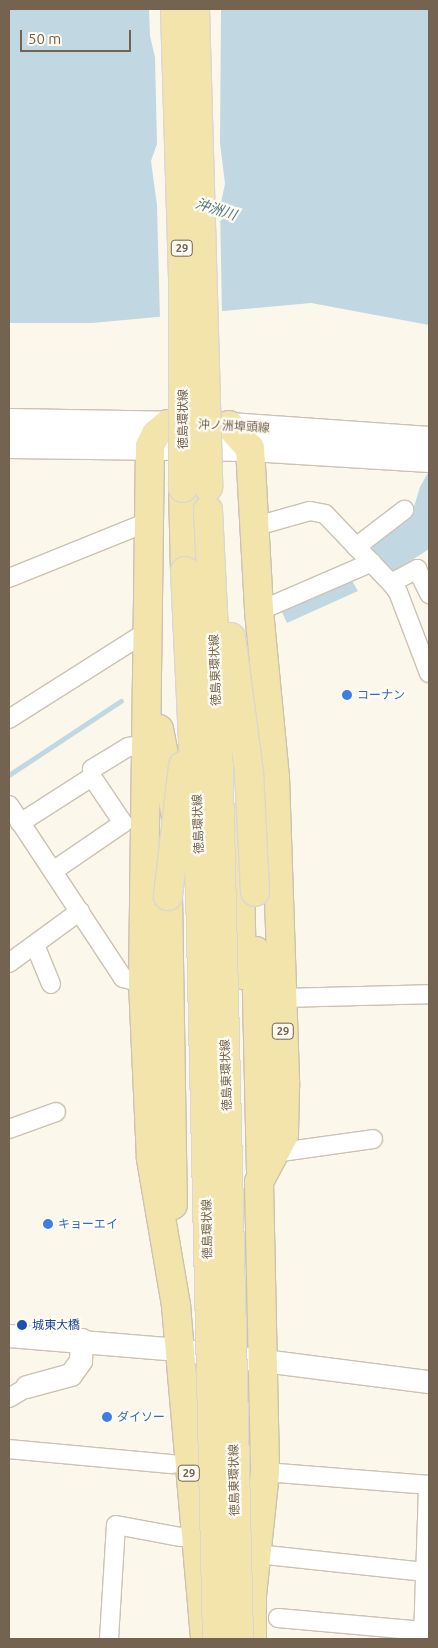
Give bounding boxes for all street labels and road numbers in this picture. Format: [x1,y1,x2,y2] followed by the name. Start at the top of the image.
[171,240,193,256] road number: 29
[176,389,190,449] street label: 徳島環状線
[198,417,270,435] street label: 沖ノ洲埠頭線
[207,634,223,706] street label: 徳島東環状線
[190,794,206,854] street label: 徳島環状線
[272,1022,294,1040] road number: 29
[218,1039,234,1111] street label: 徳島東環状線
[199,1199,215,1259] street label: 徳島環状線
[226,1444,242,1516] street label: 徳島東環状線
[178,1465,200,1482] road number: 29

